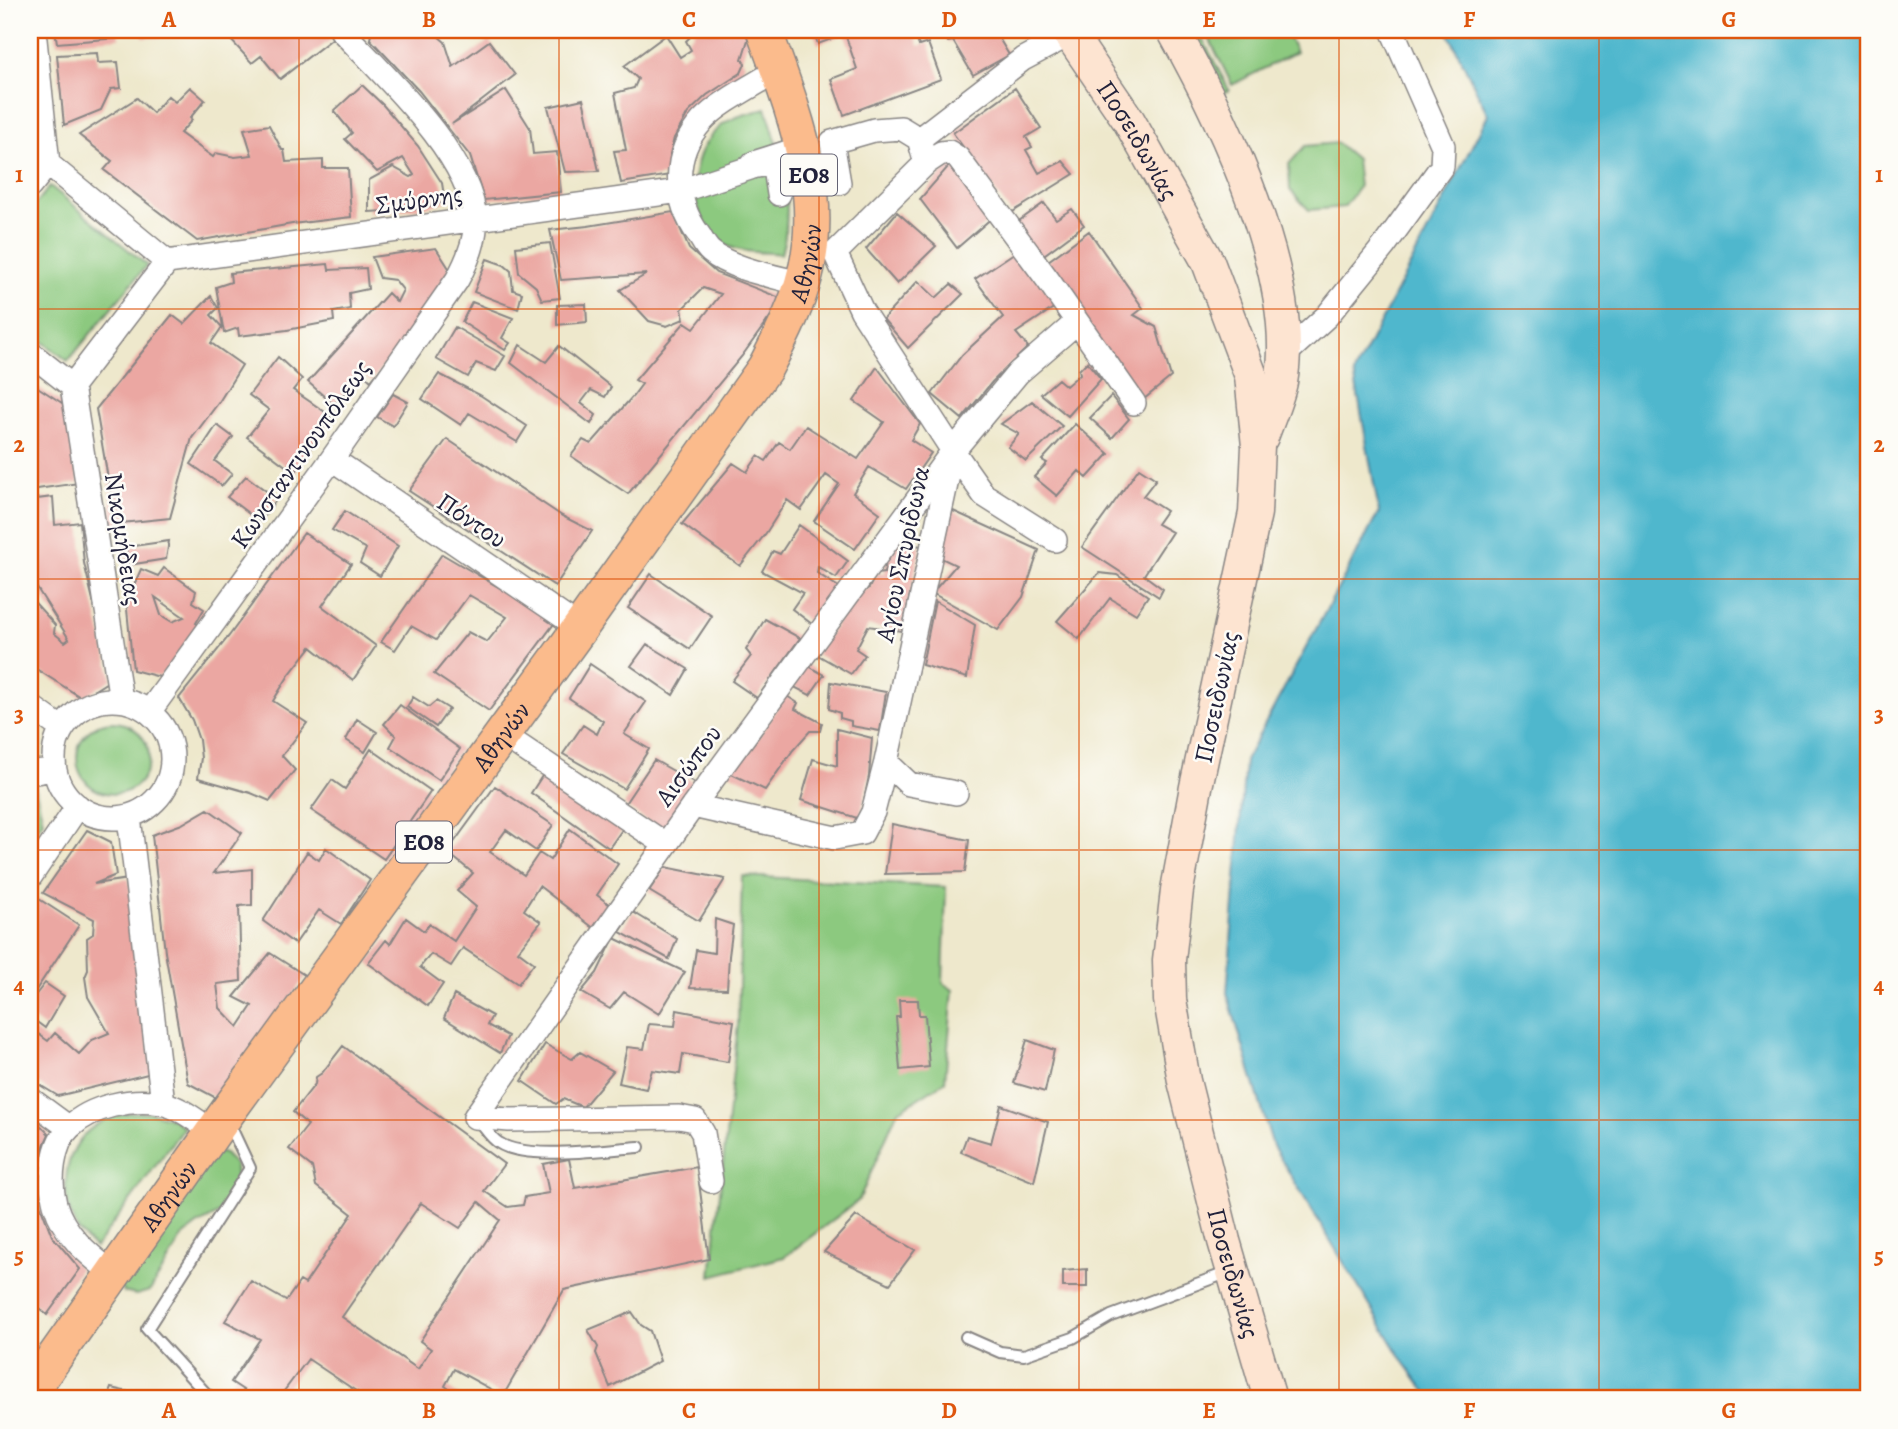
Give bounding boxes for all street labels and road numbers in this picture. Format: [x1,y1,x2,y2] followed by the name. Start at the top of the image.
[1088,73,1187,206] street label: Ποσειδωνίας
[781,154,837,196] road number: ΕΟ8
[374,176,465,223] street label: Σμύρνης
[780,223,830,308] street label: Αθηνών
[222,353,379,556] street label: Κωνσταντινουπόλεως
[867,463,938,646] street label: Αγίου Σπυρίδωνα
[96,470,151,608] street label: Νικομήδειας
[430,484,513,556] street label: Πόντου
[1185,628,1247,766] street label: Ποσειδωνίας
[463,695,539,780] street label: Αθηνών
[646,718,730,814] street label: Αισώπου
[396,822,452,862] road number: ΕΟ8
[131,1154,206,1239] street label: Αθηνών
[1198,1204,1268,1342] street label: Ποσειδωνίας

